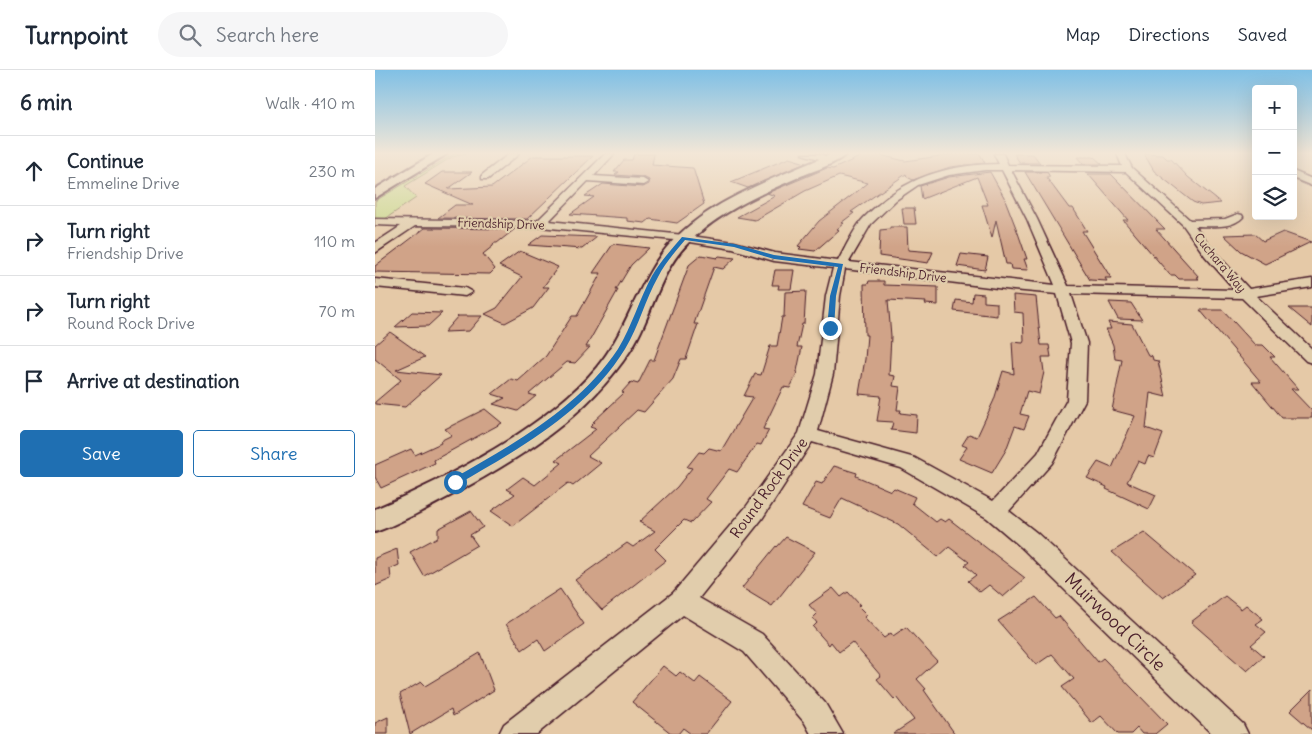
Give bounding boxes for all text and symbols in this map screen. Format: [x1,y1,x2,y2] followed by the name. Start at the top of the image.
[158,12,508,57] search box
[25,20,128,50] text: Turnpoint
[176,21,204,49] icon: search
[216,23,319,47] text: Search here
[1065,23,1100,46] text: Map
[1128,23,1210,46] text: Directions
[1238,23,1287,46] text: Saved
[1252,85,1297,220] map controls
[1252,85,1297,130] button: +
[20,89,72,116] text: 6 min
[265,93,355,113] text: Walk · 410 m
[1252,130,1297,175] button: −
[67,149,144,173] text: Continue
[20,157,48,185] icon: ahead
[309,161,355,181] text: 230 m
[67,173,180,193] text: Emmeline Drive
[1252,175,1297,220] button: layers
[457,214,545,233] street label: Friendship Drive
[67,219,150,243] text: Turn right
[20,227,48,255] icon: right
[1191,230,1250,296] street label: Cuchara Way
[314,231,355,251] text: 110 m
[67,243,184,263] text: Friendship Drive
[859,260,947,285] street label: Friendship Drive
[67,289,150,313] text: Turn right
[20,297,48,325] icon: right
[319,301,355,321] text: 70 m
[67,313,195,333] text: Round Rock Drive
[819,317,842,340] route end
[20,367,48,395] icon: arrive
[67,369,240,393] text: Arrive at destination
[20,430,183,477] button: Save
[193,430,355,477] button: Share
[726,434,812,542] street label: Round Rock Drive
[444,471,467,494] route start
[1060,568,1171,676] street label: Muirwood Circle

